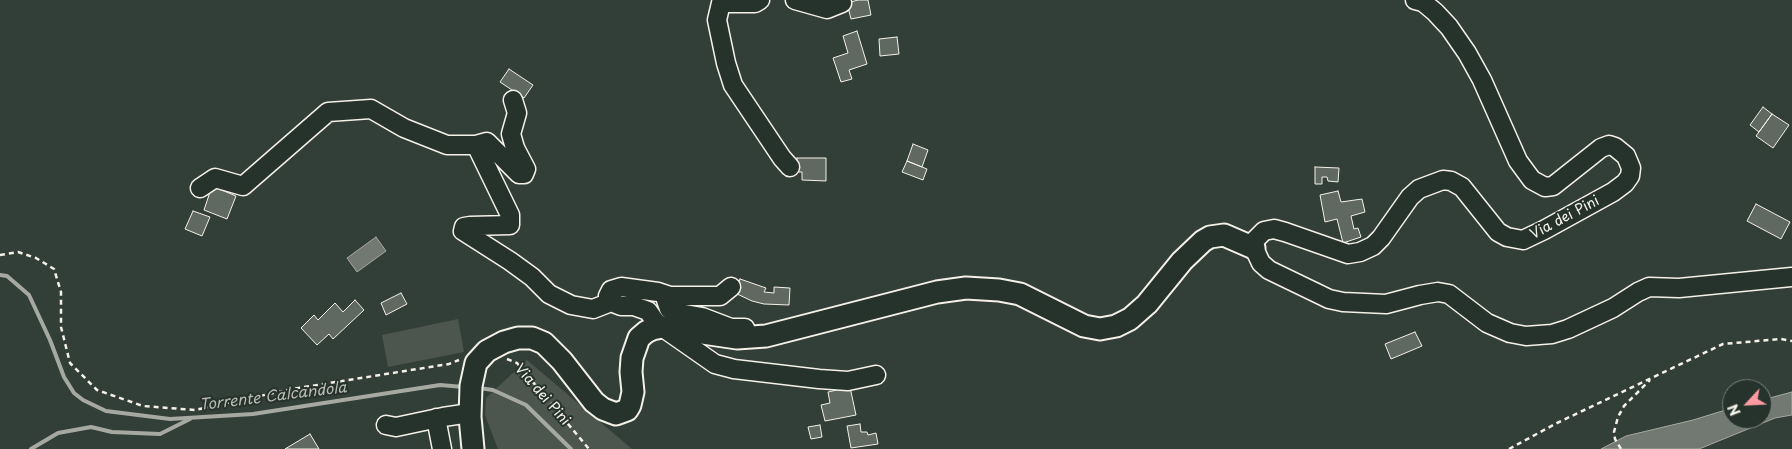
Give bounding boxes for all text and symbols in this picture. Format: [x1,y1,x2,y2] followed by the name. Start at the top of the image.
[1528,193,1602,243] street label: Via dei Pini
[511,361,573,429] street label: Via dei Pini
[198,379,348,415] water label: Torrente Calcandola
[1722,379,1772,429] north arrow
[1722,401,1746,420] text: N

